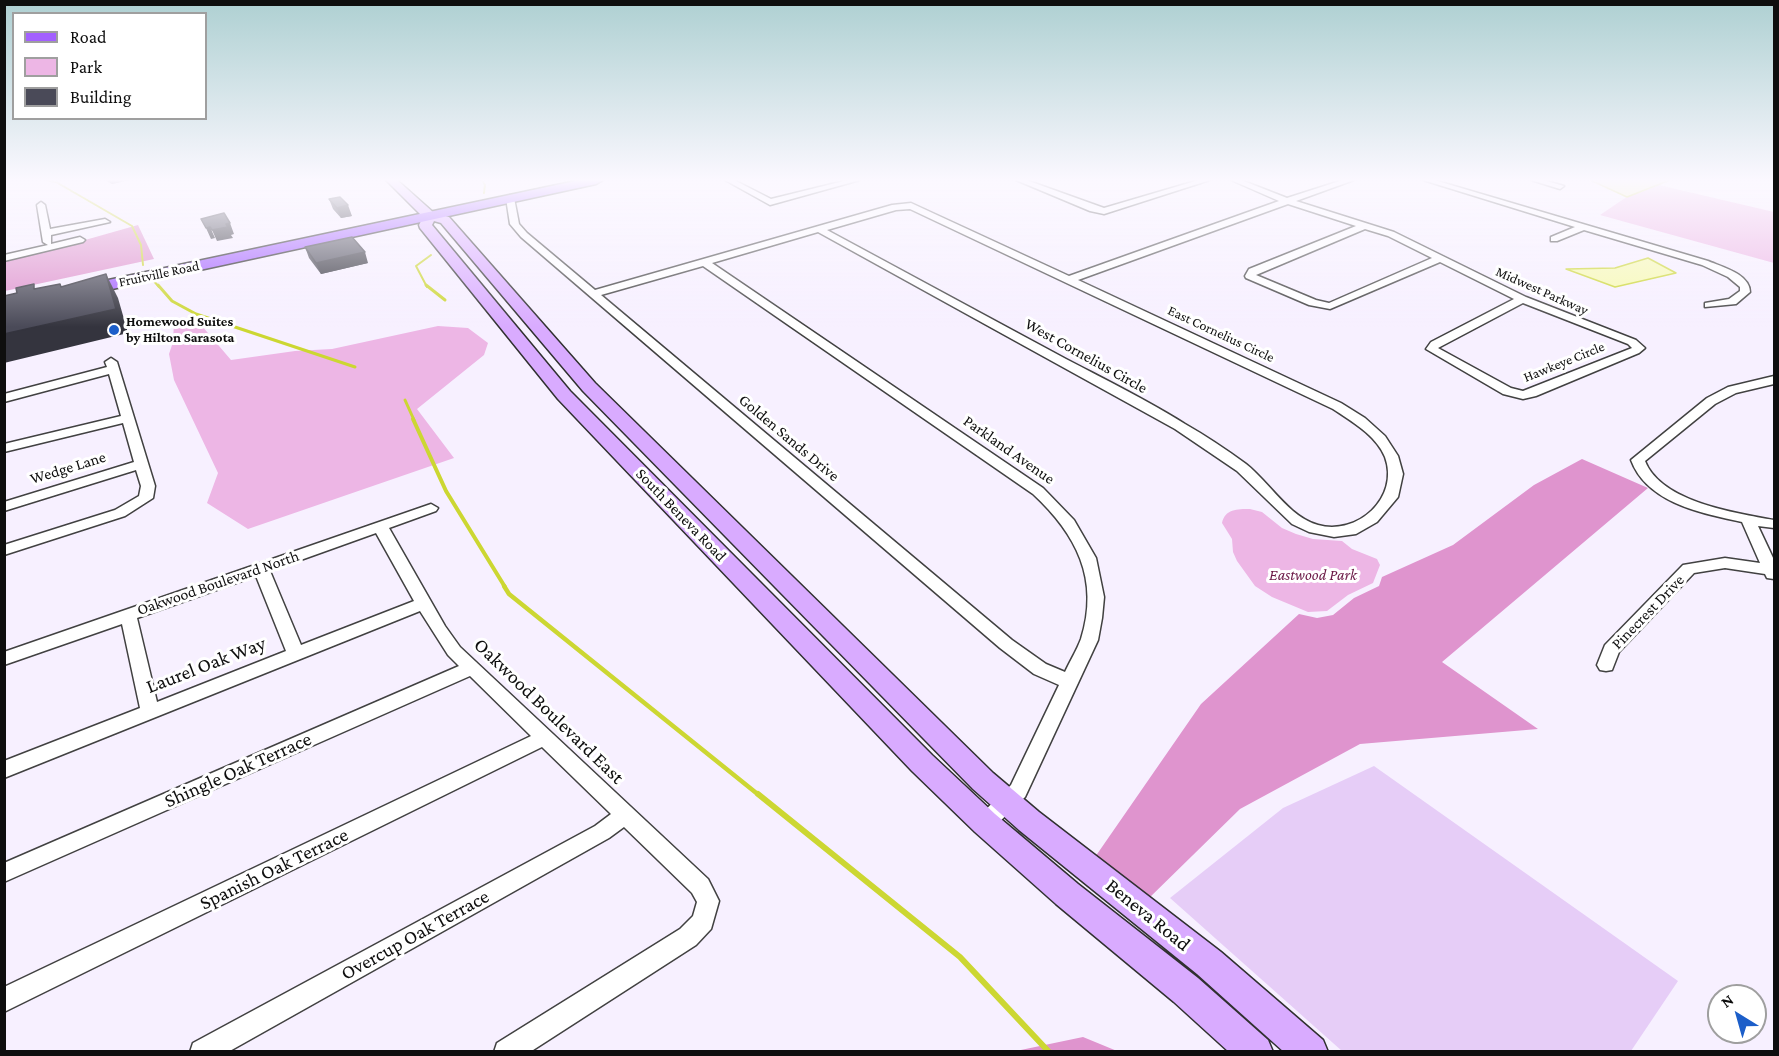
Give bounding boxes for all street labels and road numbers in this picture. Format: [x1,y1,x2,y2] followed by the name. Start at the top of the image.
[117,257,201,291] street label: Fruitville Road
[1493,263,1591,319] street label: Midwest Parkway
[1165,302,1277,366] street label: East Cornelius Circle
[1021,314,1151,398] street label: West Cornelius Circle
[1521,338,1607,386] street label: Hawkeye Circle
[735,390,843,486] street label: Golden Sands Drive
[960,411,1058,489] street label: Parkland Avenue
[28,447,108,489] street label: Wedge Lane
[632,464,730,566] street label: South Beneva Road
[134,546,302,620] street label: Oakwood Boulevard North
[1608,571,1688,653] street label: Pinecrest Drive
[143,631,269,699] street label: Laurel Oak Way
[469,633,629,789] street label: Oakwood Boulevard East
[161,727,315,813] street label: Shingle Oak Terrace
[196,823,352,915] street label: Spanish Oak Terrace
[1101,874,1195,956] street label: Beneva Road
[337,884,493,986] street label: Overcup Oak Terrace

